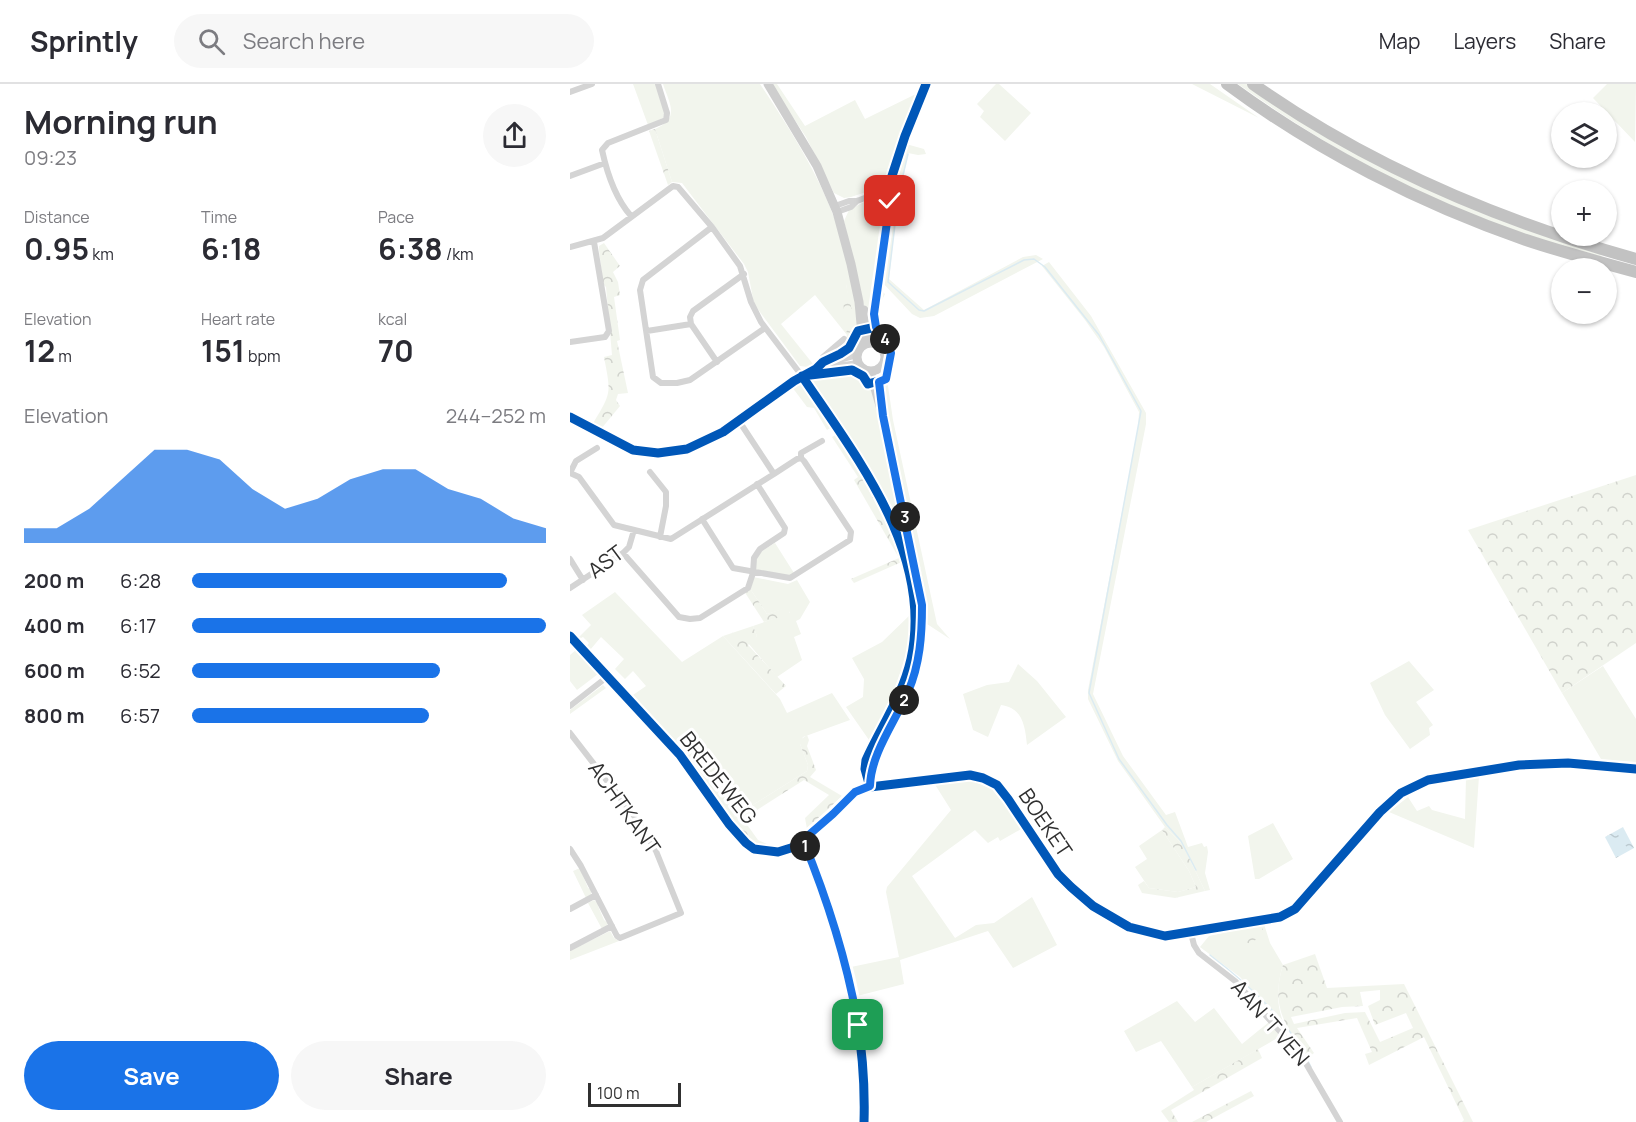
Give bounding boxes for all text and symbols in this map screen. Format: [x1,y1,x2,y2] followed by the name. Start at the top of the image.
[174,14,594,68] search box
[30,22,138,60] text: Sprintly
[195,25,228,58] icon: search
[243,26,365,56] text: Search here
[1379,27,1420,55] text: Map
[1453,27,1516,55] text: Layers
[1549,27,1606,55] text: Share
[24,99,218,144] text: Morning run
[1551,102,1617,324] map controls
[1551,102,1617,168] button: layers
[483,104,546,167] button: share
[24,144,77,171] text: 09:23
[864,175,915,226] pin
[1551,180,1617,246] button: +
[873,184,906,217] icon: check
[24,206,90,228] text: Distance
[201,206,237,228] text: Time
[378,206,414,228] text: Pace
[24,228,89,269] text: 0.95
[201,228,261,269] text: 6:18
[378,228,443,269] text: 6:38
[89,243,114,265] text: km
[443,243,474,265] text: /km
[1551,258,1617,324] button: −
[24,308,92,330] text: Elevation
[201,308,275,330] text: Heart rate
[378,308,407,330] text: kcal
[870,324,900,354] pin: 4
[880,328,890,350] text: 4
[24,330,55,371] text: 12
[201,330,245,371] text: 151
[378,330,414,371] text: 70
[55,345,72,367] text: m
[245,345,281,367] text: bpm
[24,402,108,429] text: Elevation
[446,402,546,429] text: 244–252 m
[890,502,920,532] pin: 3
[900,506,910,528] text: 3
[582,538,630,584] street label: AST
[24,567,84,594] text: 200 m
[120,567,161,594] text: 6:28
[24,612,84,639] text: 400 m
[120,612,156,639] text: 6:17
[24,657,85,684] text: 600 m
[120,657,161,684] text: 6:52
[889,685,919,715] pin: 2
[899,689,909,711] text: 2
[24,702,85,729] text: 800 m
[120,702,160,729] text: 6:57
[674,725,764,829] street label: BREDEWEG
[583,755,667,860] street label: ACHTKANT
[1013,783,1079,863] street label: BOEKET
[790,831,820,861] pin: 1
[801,835,809,857] text: 1
[1226,973,1316,1071] street label: AAN 'T VEN
[832,999,883,1050] pin
[841,1008,874,1041] icon: arrive
[24,1041,279,1110] button: Save
[291,1041,546,1110] button: Share
[588,1080,681,1108] scale bar
[597,1082,640,1104] text: 100 m

